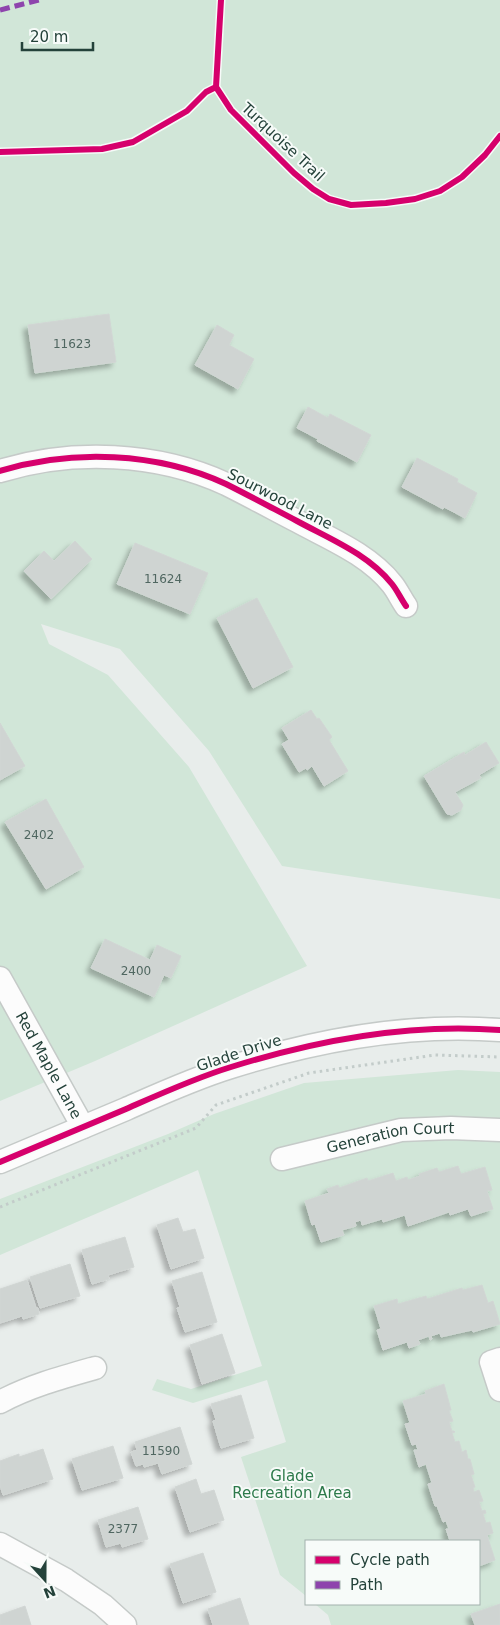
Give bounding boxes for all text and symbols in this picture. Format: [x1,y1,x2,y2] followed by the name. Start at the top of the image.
[22,20,94,52] scale bar
[30,28,68,46] text: 20 m
[237,98,328,185] street label: Turquoise Trail
[53,337,91,351] house number: 11623
[224,465,336,533] street label: Sourwood Lane
[144,572,182,586] house number: 11624
[24,828,54,842] house number: 2402
[121,964,151,978] house number: 2400
[12,1009,86,1122] street label: Red Maple Lane
[194,1031,284,1075] street label: Glade Drive
[325,1119,455,1157] street label: Generation Court
[142,1444,180,1458] house number: 11590
[232,1467,352,1502] park label: Glade Recreation Area
[108,1522,138,1536] house number: 2377
[305,1540,480,1605] legend
[350,1551,430,1569] text: Cycle path
[20,1555,70,1605] north arrow
[350,1576,383,1594] text: Path
[41,1583,58,1602] text: N

